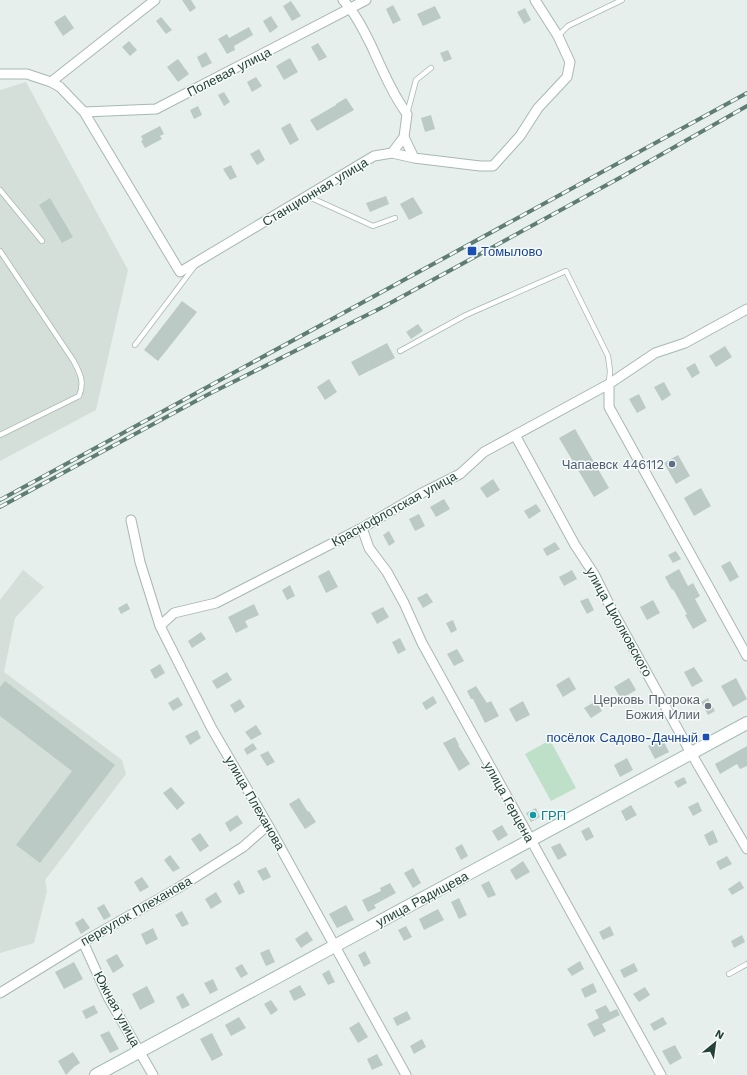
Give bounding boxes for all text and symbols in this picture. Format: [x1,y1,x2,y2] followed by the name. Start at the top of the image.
[184,44,274,100] street label: Полевая улица
[260,154,371,229] street label: Станционная улица
[481,244,542,259] place label: Томылово
[466,245,478,257] marker: Томылово
[562,457,664,472] place label: Чапаевск 446112
[667,459,677,469] marker: Чапаевск 446112
[329,468,460,550] street label: Краснофлотская улица
[583,565,655,679] street label: улица Циолковского
[593,692,701,722] place label: Церковь Пророка Божия Илии
[703,701,713,711] marker: Церковь Пророка Божия Илии
[546,730,698,745] place label: посёлок Садово-Дачный
[701,732,711,742] marker: посёлок Садово-Дачный
[222,753,288,853] street label: улица Плеханова
[481,759,538,846] street label: улица Герцена
[541,808,566,823] place label: ГРП
[528,810,538,820] marker: ГРП
[373,868,471,930] street label: улица Радищева
[78,873,195,949] street label: переулок Плеханова
[91,969,144,1050] street label: Южная улица
[695,1023,735,1063] north arrow
[713,1027,726,1042] text: N

